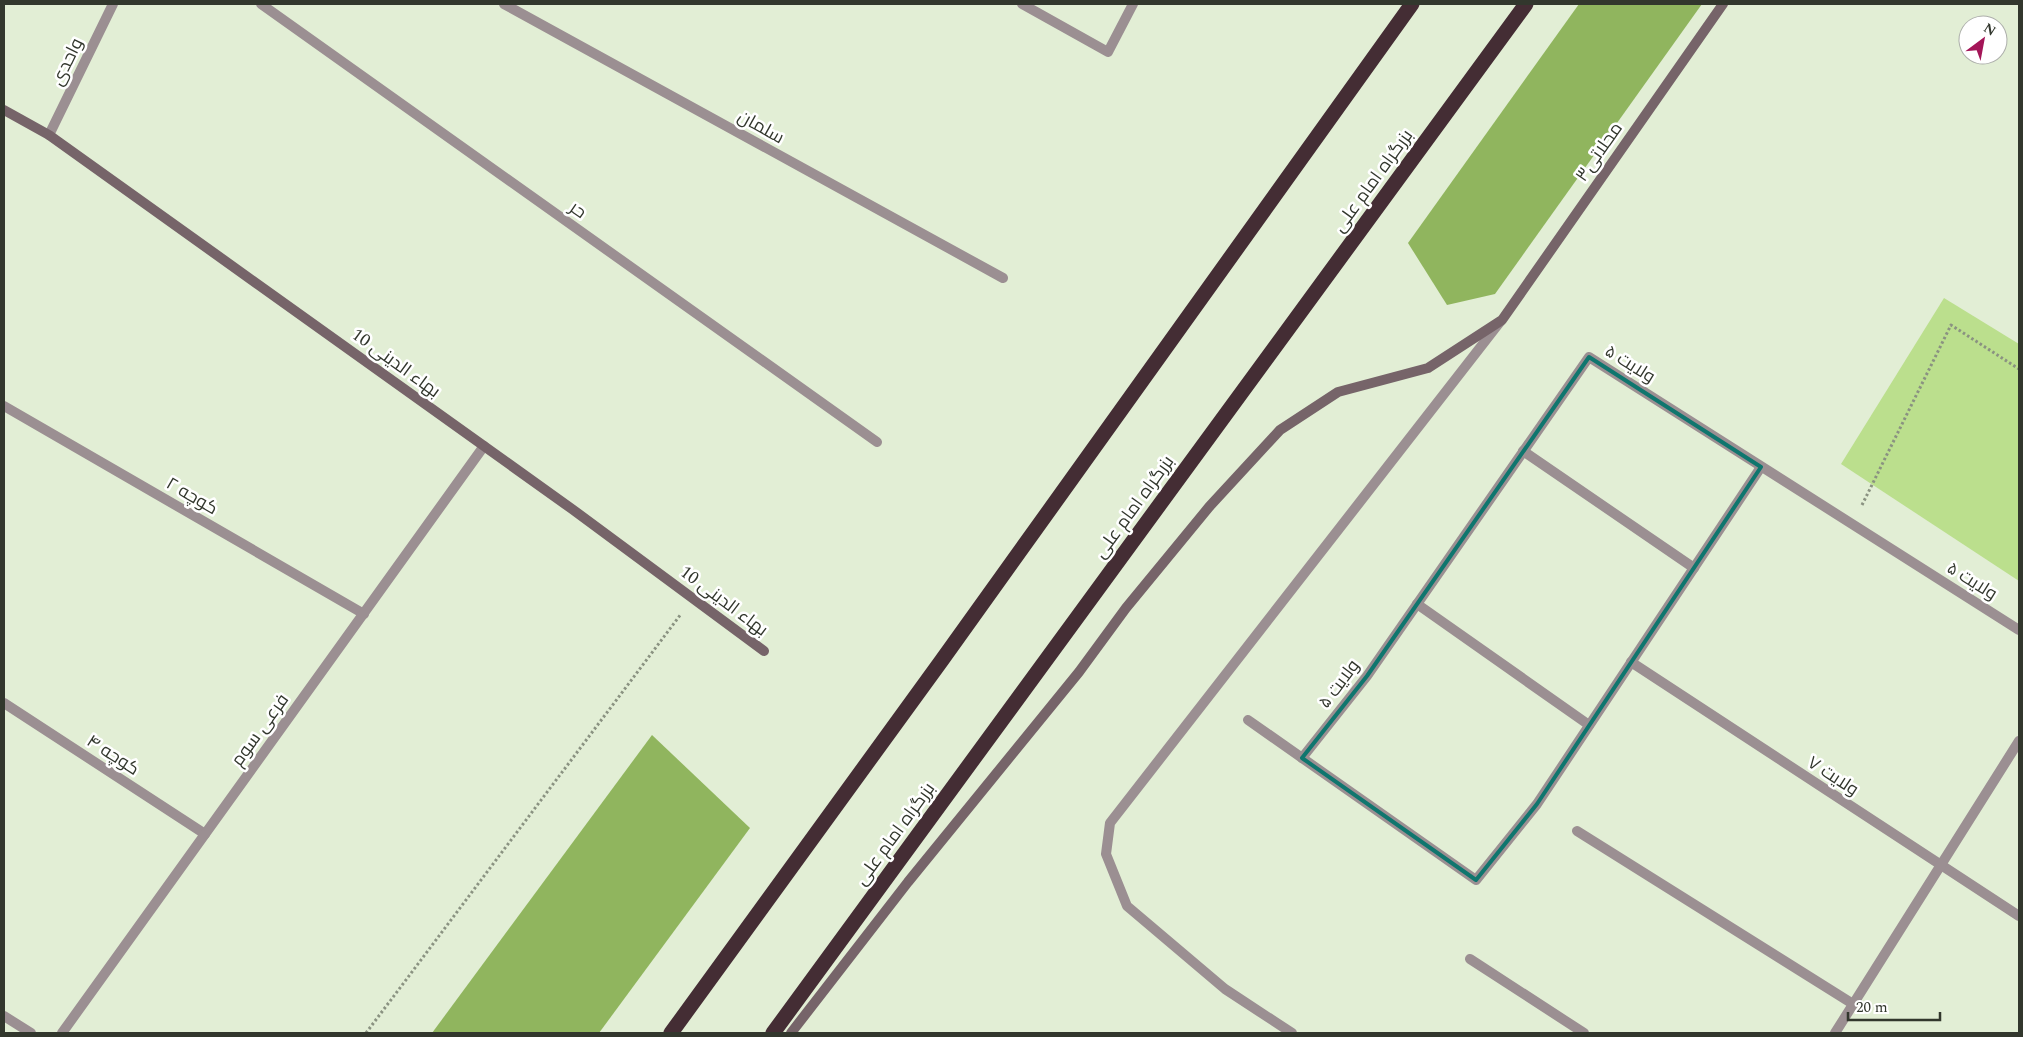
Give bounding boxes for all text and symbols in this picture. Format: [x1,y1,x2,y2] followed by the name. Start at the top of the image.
[1958,15,2008,65] north arrow
[1979,17,2000,41] text: N
[44,33,90,91] street label: واحدی
[733,103,789,151] street label: سلمان
[1569,117,1629,187] street label: محلاتی۳
[1326,124,1420,238] street label: بزرگراه امام علی
[563,194,592,225] street label: حر
[346,321,446,405] street label: بهاء الدینی 10
[1599,338,1661,390] street label: ولایت ۵
[1087,450,1181,564] street label: بزرگراه امام علی
[161,470,223,522] street label: کوچه ۲
[1941,555,2003,607] street label: ولایت ۵
[674,559,774,643] street label: بهاء الدینی 10
[1312,654,1366,714] street label: ولایت ۵
[224,688,296,772] street label: فرعی سوم
[81,728,145,782] street label: کوچه ۴
[1802,749,1864,803] street label: ولایت ۷
[848,777,942,891] street label: بزرگراه امام علی
[1848,990,1940,1022] scale bar
[1856,996,1888,1019] text: 20 m

